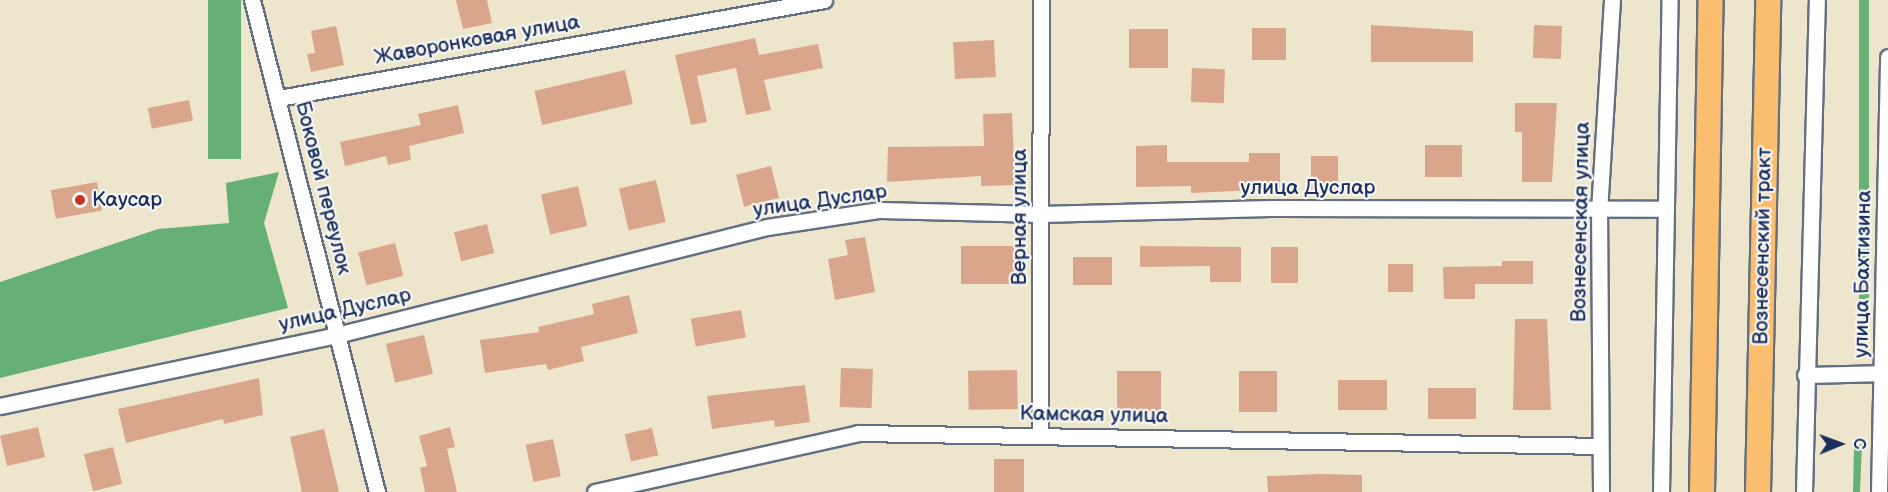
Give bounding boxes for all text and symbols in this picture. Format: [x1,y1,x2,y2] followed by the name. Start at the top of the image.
[372,10,582,70] street label: Жаворонковая улица
[289,99,357,277] street label: Боковой переулок
[1567,121,1595,323] street label: Вознесенская улица
[1749,147,1777,345] street label: Вознесенский тракт
[1007,149,1033,285] street label: Верная улица
[1241,175,1375,201] street label: улица Дуслар
[751,179,889,223] street label: улица Дуслар
[92,187,162,213] place label: Каусар
[1849,190,1877,358] street label: улица Бахтизина
[73,193,87,207] marker: Каусар
[276,283,414,337] street label: улица Дуслар
[1019,401,1169,429] street label: Камская улица
[1810,414,1870,474] north arrow
[1849,438,1868,449] text: С

